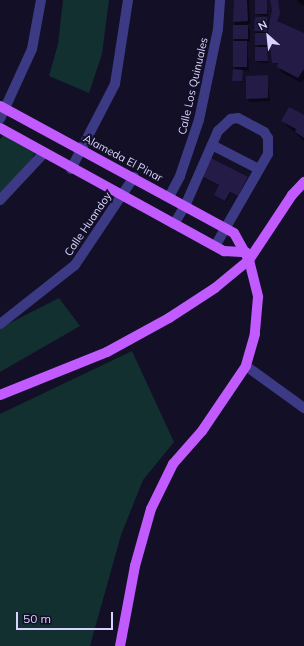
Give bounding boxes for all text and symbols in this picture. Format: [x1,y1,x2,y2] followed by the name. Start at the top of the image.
[248,16,288,56] north arrow
[256,17,269,33] text: N
[175,36,211,136] street label: Calle Los Quinuales
[81,132,165,184] street label: Alameda El Pinar
[62,189,114,259] street label: Calle Huandoy
[18,604,115,630] scale bar
[23,611,51,626] text: 50 m

